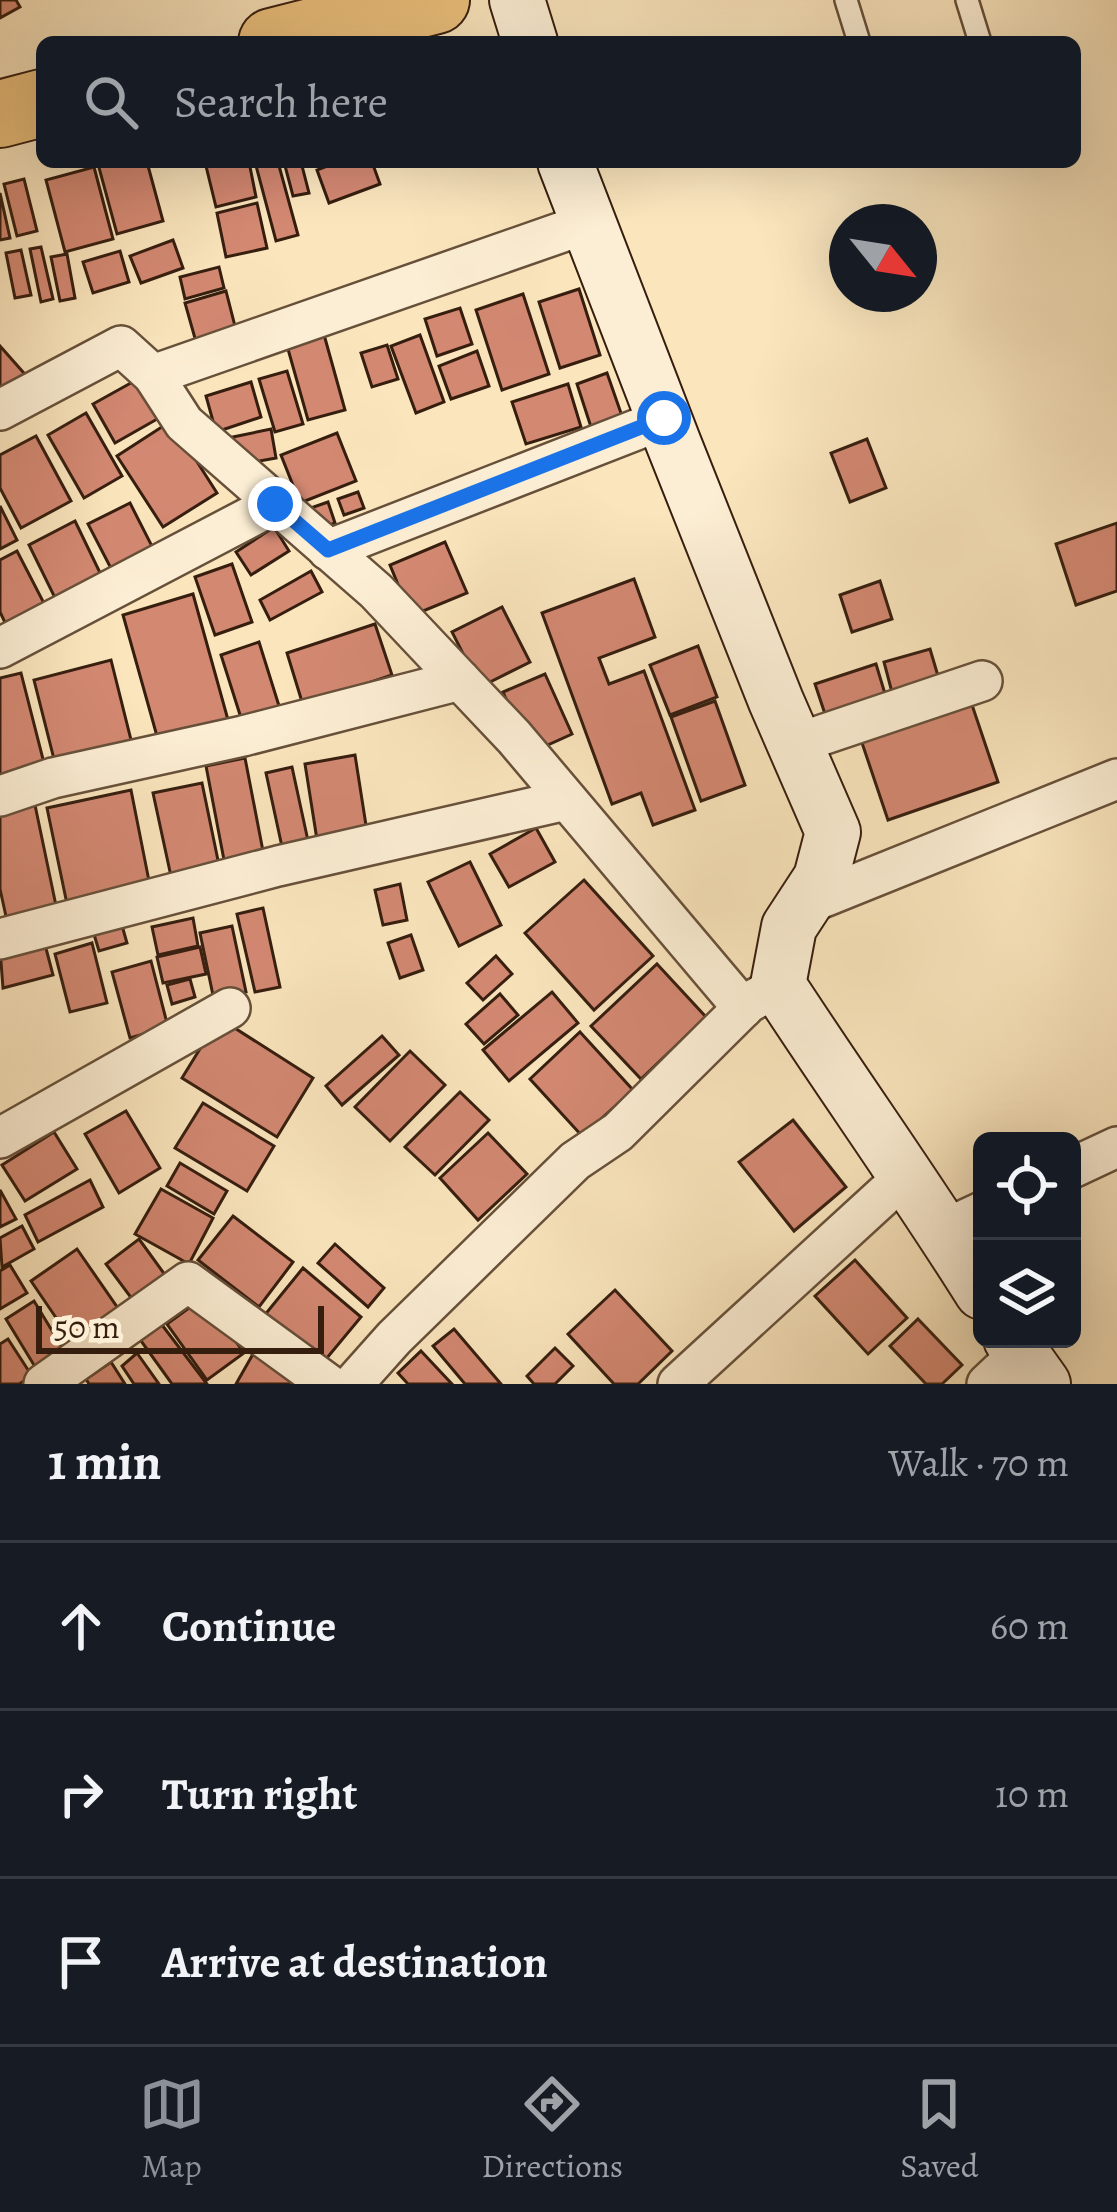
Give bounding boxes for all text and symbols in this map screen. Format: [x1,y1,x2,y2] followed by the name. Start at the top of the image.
[36,36,1081,168] search box
[78,69,144,135] icon: search
[174,71,388,133] text: Search here
[829,204,937,312] north arrow
[637,391,691,445] route start
[248,477,302,531] route end
[973,1132,1081,1348] map controls
[973,1132,1081,1240] button: locate
[973,1240,1081,1348] button: layers
[36,1300,324,1353] scale bar
[54,1304,120,1349] text: 50 m
[48,1427,161,1497] text: 1 min
[888,1436,1069,1489] text: Walk · 70 m
[48,1593,114,1659] icon: ahead
[162,1595,336,1657] text: Continue
[990,1599,1069,1652] text: 60 m
[48,1761,114,1827] icon: right
[162,1763,357,1825] text: Turn right
[995,1767,1069,1820] text: 10 m
[48,1929,114,1995] icon: arrive
[162,1931,548,1993] text: Arrive at destination
[139,2071,205,2188] tab: Map
[482,2071,623,2188] tab: Directions
[900,2071,978,2188] tab: Saved

